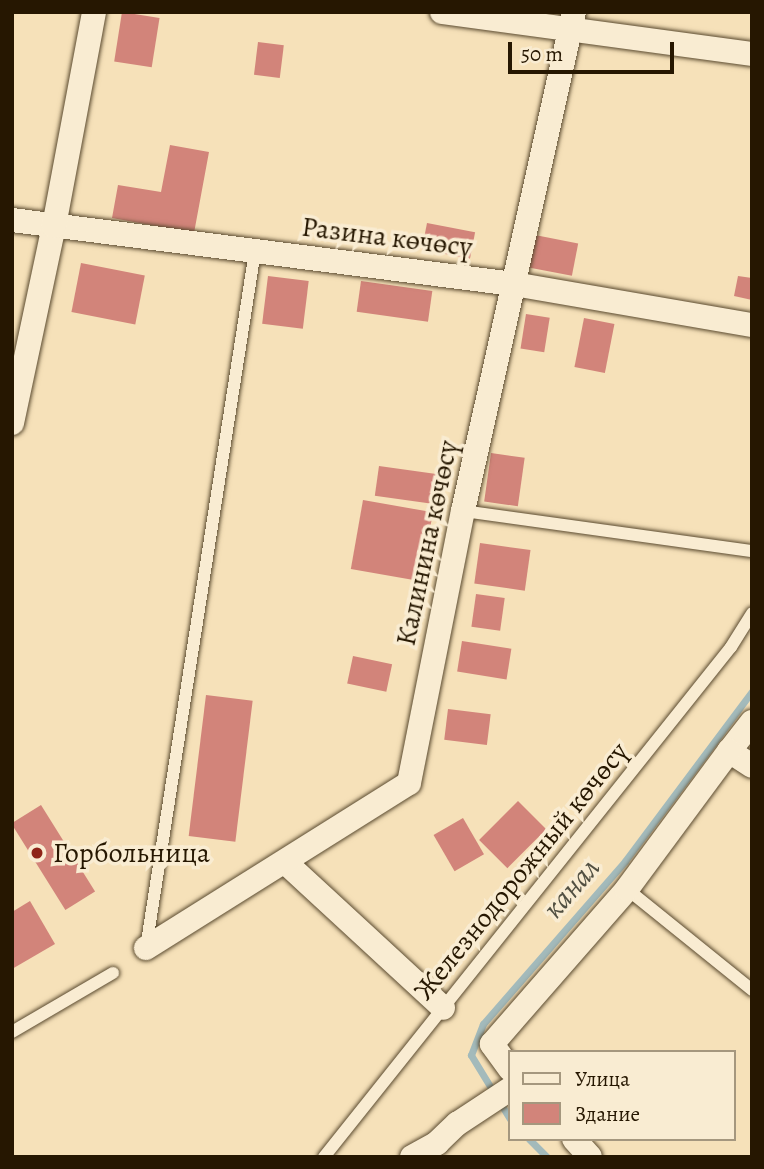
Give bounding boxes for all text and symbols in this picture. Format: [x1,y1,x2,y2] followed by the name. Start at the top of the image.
[512,28,678,72] scale bar
[521,40,563,68] text: 50 m
[300,210,474,264] street label: Разина көчөсү
[389,437,465,649] street label: Калинина көчөсү
[407,735,635,1007] street label: Железнодорожный көчөсү
[53,836,210,870] place label: Горбольница
[27,843,47,863] marker: Горбольница
[535,850,607,926] water label: канал
[508,1050,736,1141] legend
[575,1065,630,1093] text: Улица
[575,1100,640,1128] text: Здание

